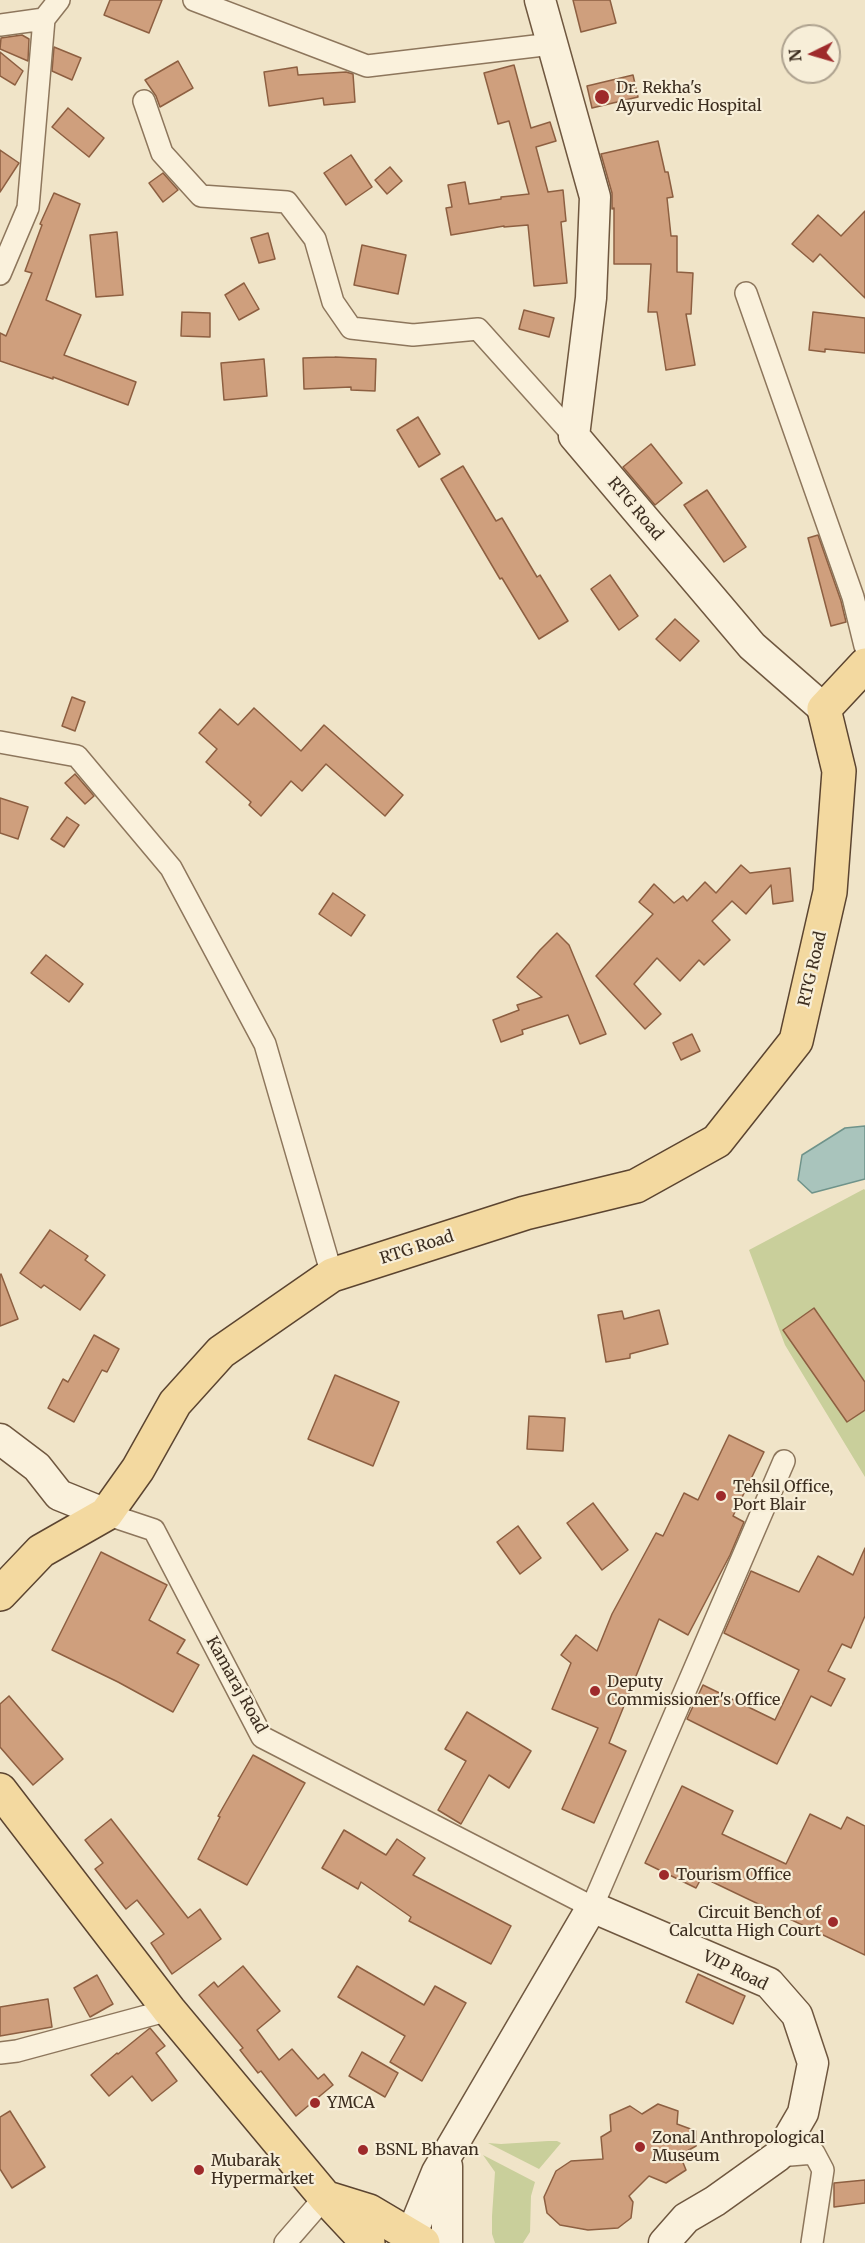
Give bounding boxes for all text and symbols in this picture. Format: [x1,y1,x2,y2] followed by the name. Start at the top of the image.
[781,24,841,84] north arrow
[785,48,806,63] text: N
[616,78,762,116] place label: Dr. Rekha's Ayurvedic Hospital
[593,88,611,106] marker: Dr. Rekha's Ayurvedic Hospital
[603,474,667,544] street label: RTG Road
[795,930,831,1008] street label: RTG Road
[378,1227,456,1269] street label: RTG Road
[733,1477,833,1515] place label: Tehsil Office, Port Blair
[714,1489,728,1503] marker: Tehsil Office, Port Blair
[202,1633,270,1737] street label: Kamaraj Road
[607,1672,780,1710] place label: Deputy Commissioner's Office
[588,1684,602,1698] marker: Deputy Commissioner's Office
[676,1865,791,1885] place label: Tourism Office
[657,1868,671,1882] marker: Tourism Office
[669,1903,821,1941] place label: Circuit Bench of Calcutta High Court
[826,1915,840,1929] marker: Circuit Bench of Calcutta High Court
[699,1947,771,1995] street label: VIP Road
[327,2093,375,2113] place label: YMCA
[308,2096,322,2110] marker: YMCA
[652,2128,825,2166] place label: Zonal Anthropological Museum
[375,2140,479,2160] place label: BSNL Bhavan
[633,2140,647,2154] marker: Zonal Anthropological Museum
[356,2143,370,2157] marker: BSNL Bhavan
[211,2151,314,2189] place label: Mubarak Hypermarket
[192,2163,206,2177] marker: Mubarak Hypermarket

